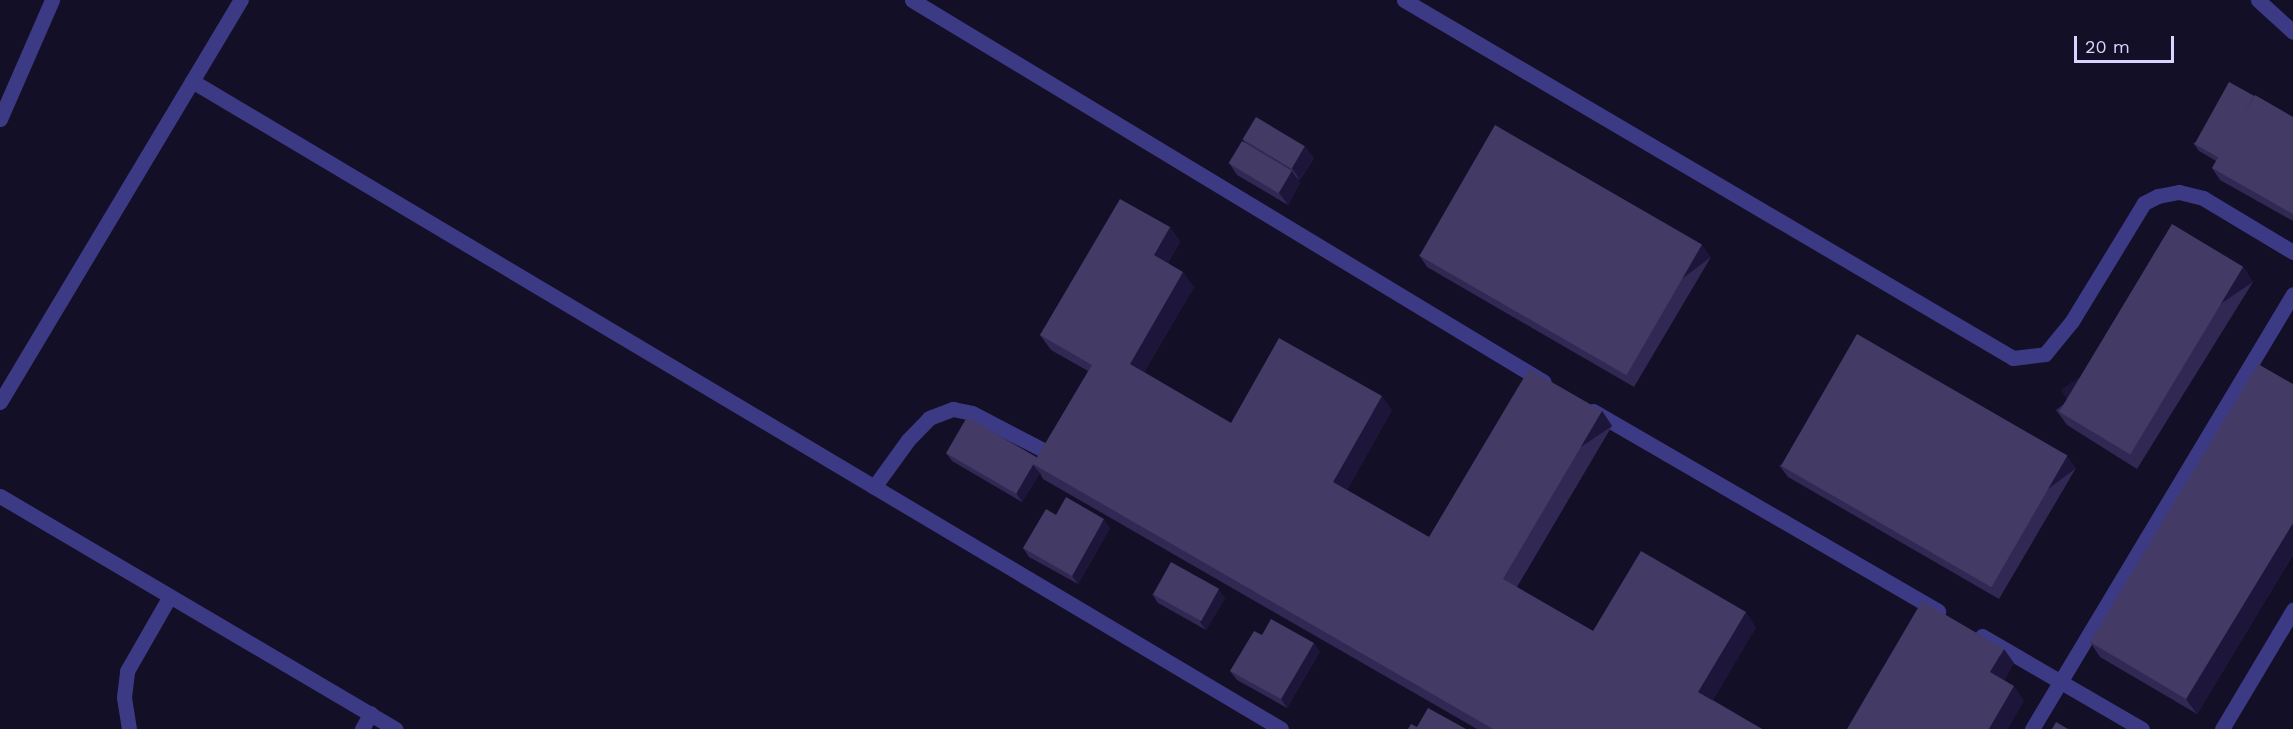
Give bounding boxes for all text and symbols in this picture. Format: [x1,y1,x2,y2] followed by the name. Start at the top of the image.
[2077,24,2178,62] scale bar
[2085,36,2130,57] text: 20 m

